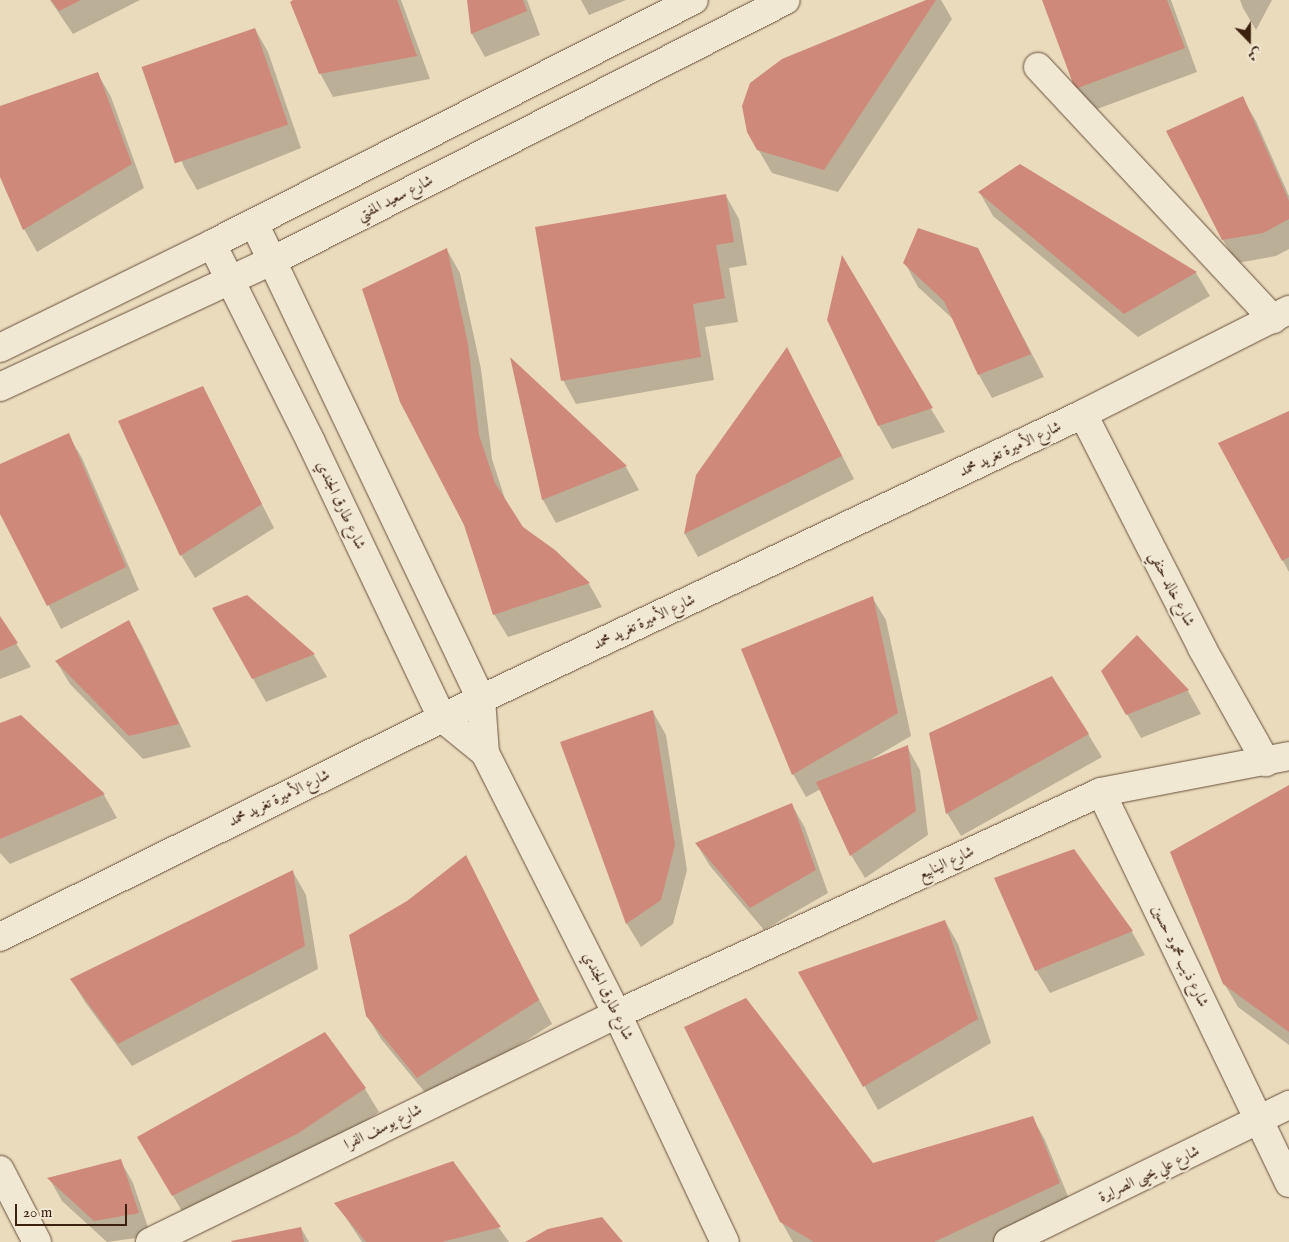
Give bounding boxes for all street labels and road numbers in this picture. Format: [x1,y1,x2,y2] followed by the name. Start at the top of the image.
[354,171,436,225] street label: شارع سعيد المفتي
[956,417,1064,481] street label: شارع الأميرة تغريد محمد
[313,458,369,552] street label: شارع طارق الجندي
[1145,549,1199,629] street label: شارع خالد حنفي
[590,590,698,654] street label: شارع الأميرة تغريد محمد
[225,766,333,830] street label: شارع الأميرة تغريد محمد
[915,842,977,884] street label: شارع الينابيع
[1148,902,1212,1010] street label: شارع ذيب محمود حسين
[579,949,637,1043] street label: شارع طارق الجندي
[341,1100,425,1154] street label: شارع يوسف الفرا
[1096,1142,1202,1206] street label: شارع علي يحيى الصرايرة

